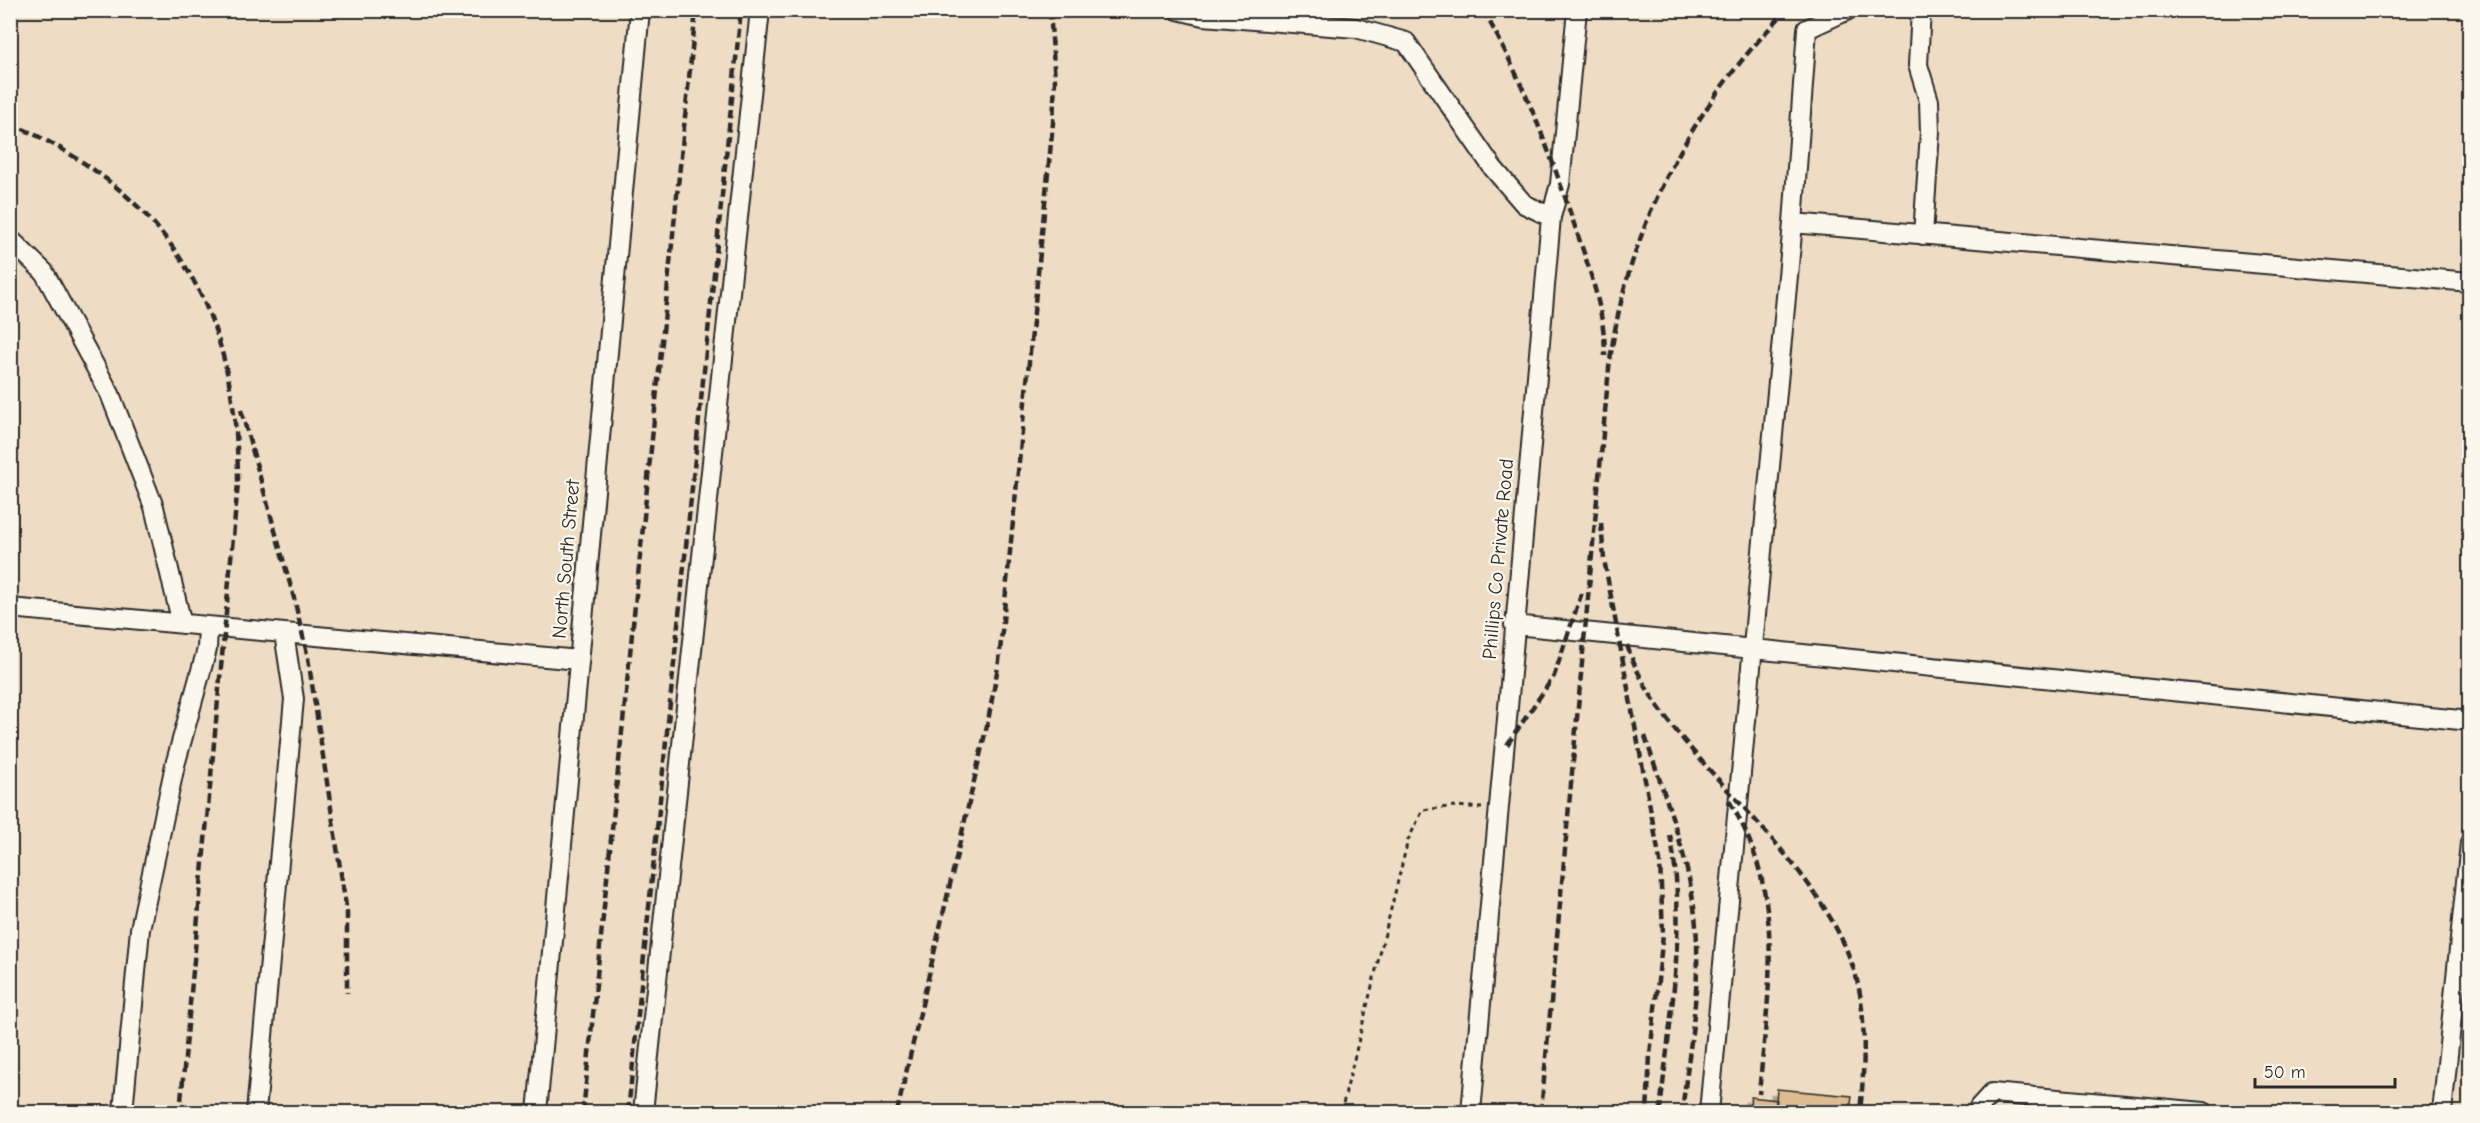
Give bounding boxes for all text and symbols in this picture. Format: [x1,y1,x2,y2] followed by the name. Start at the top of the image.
[1478,457,1518,661] street label: Phillips Co Private Road
[548,477,585,640] street label: North South Street
[2255,1051,2394,1089] scale bar
[2264,1062,2306,1083] text: 50 m

